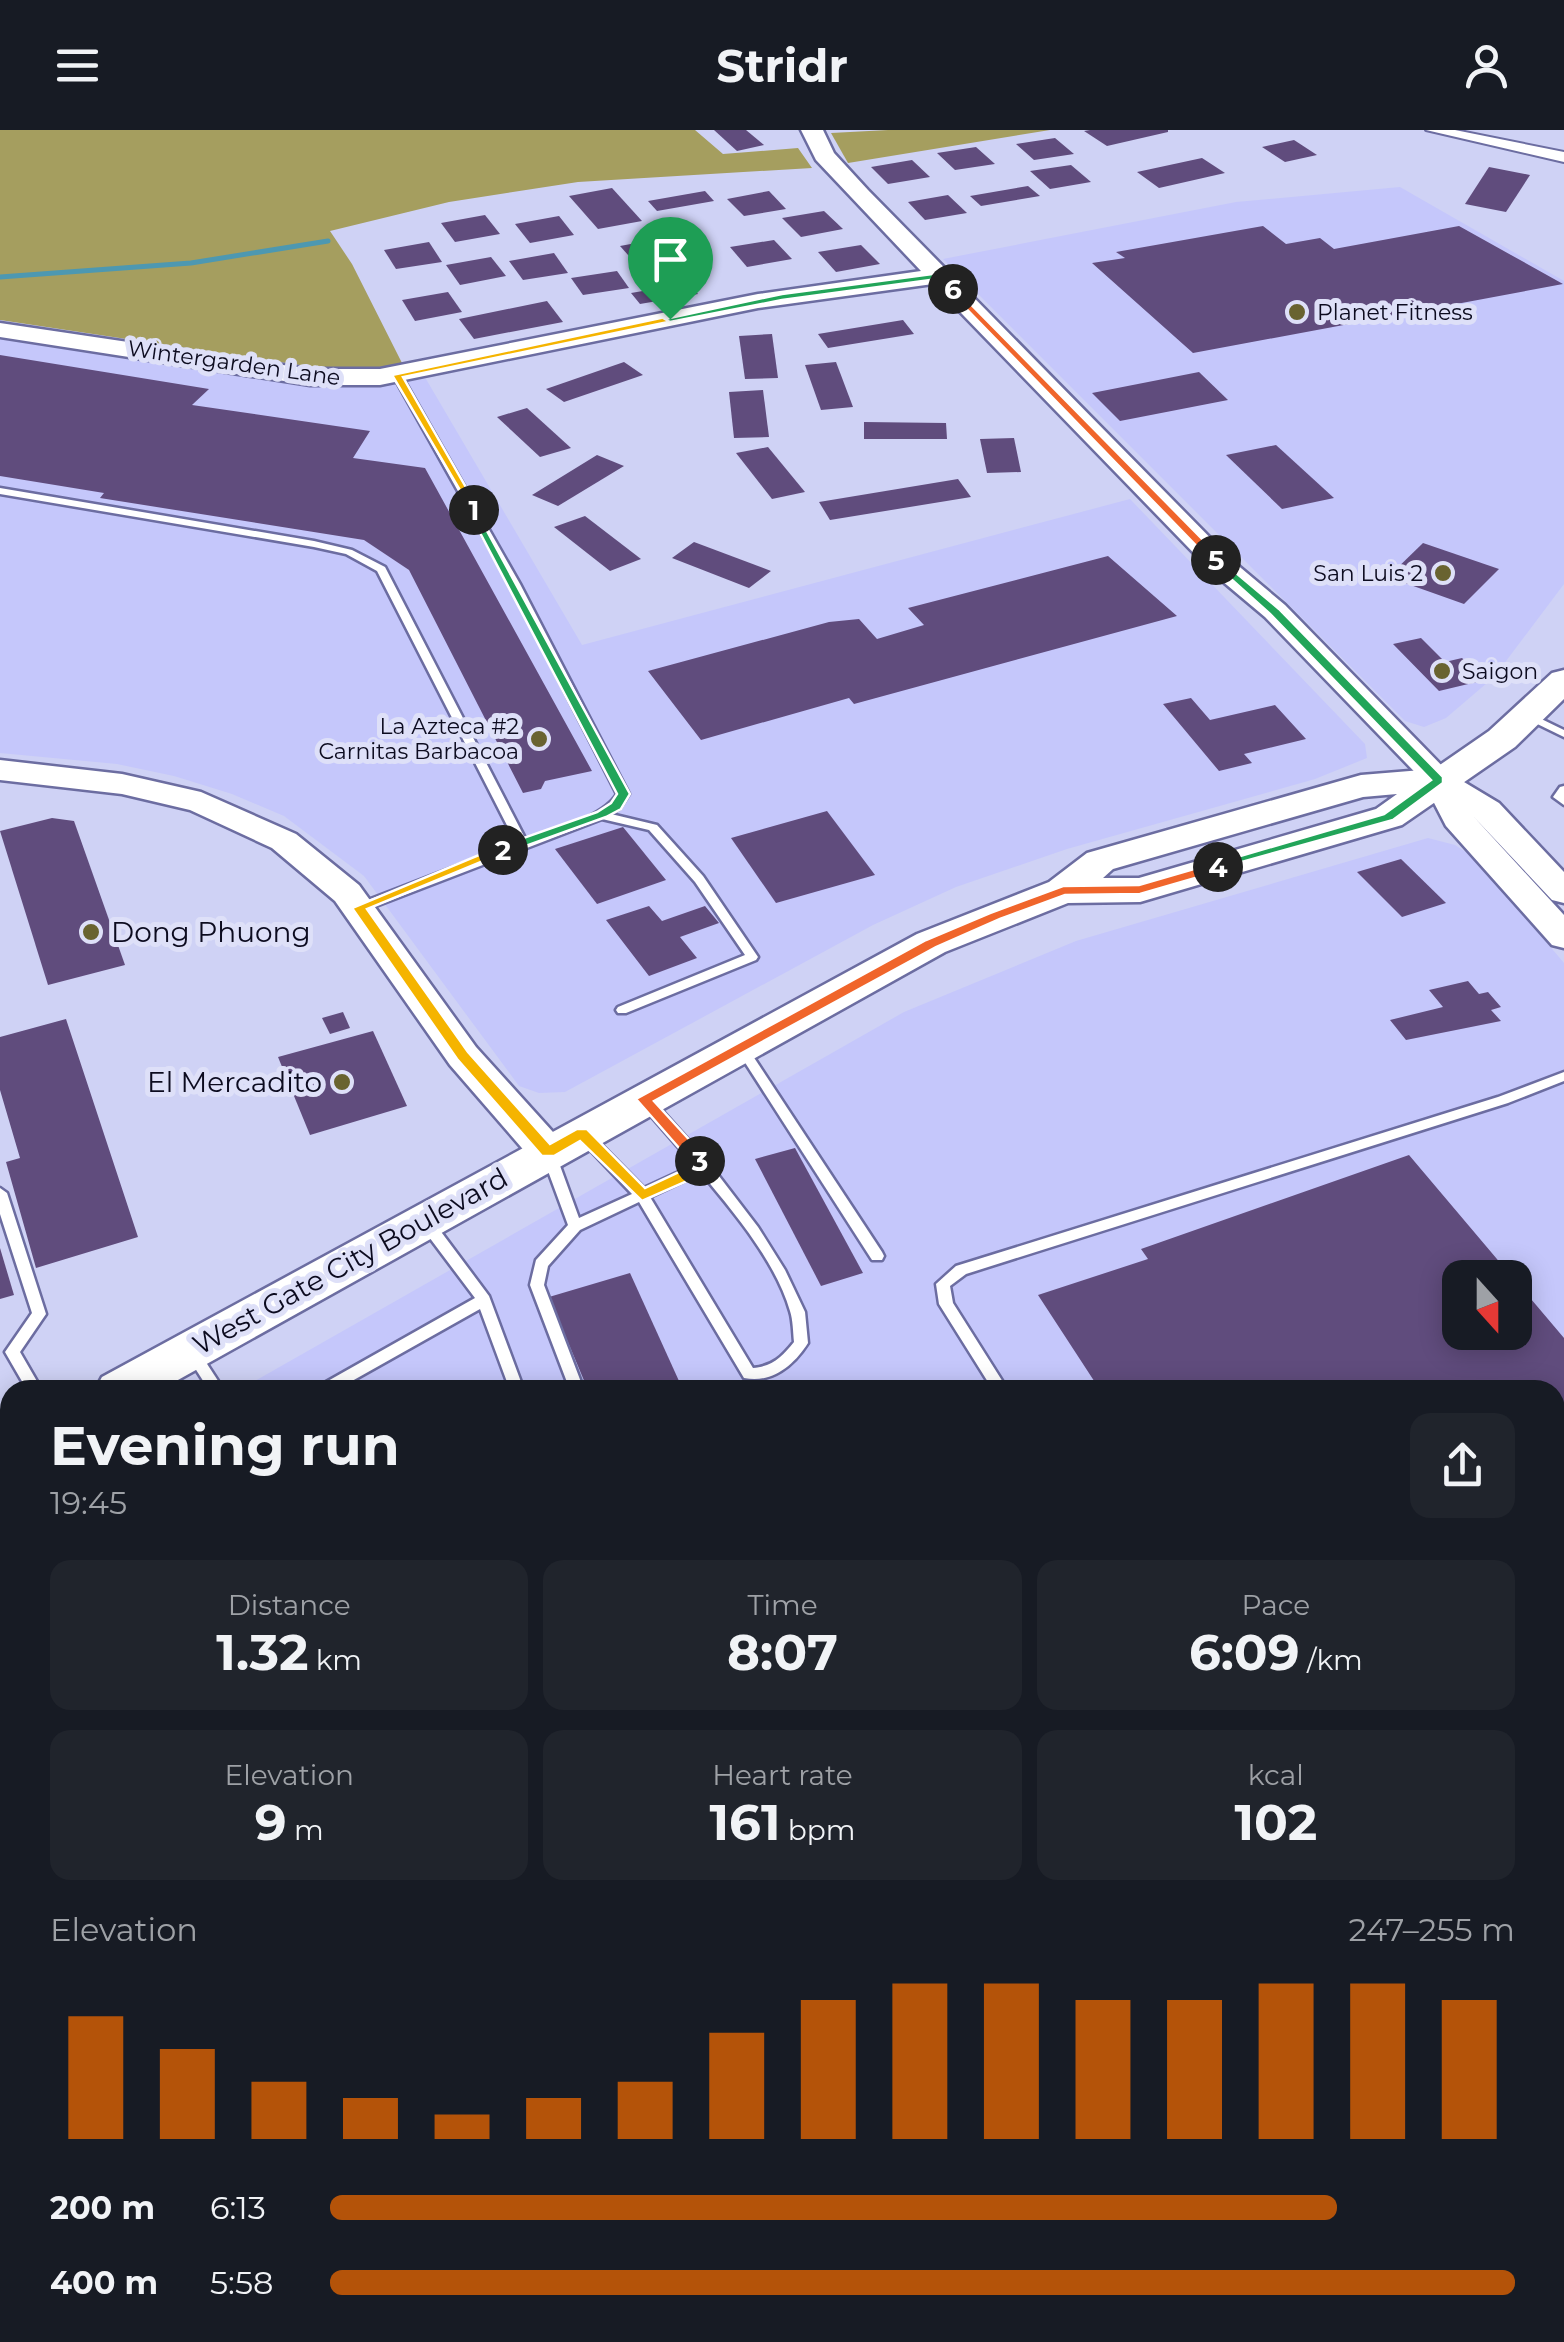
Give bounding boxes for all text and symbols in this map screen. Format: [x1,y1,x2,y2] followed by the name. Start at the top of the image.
[50,38,105,93] icon: menu
[716,38,848,93] text: Stridr
[1459,38,1514,93] icon: person
[628,217,713,320] pin
[643,232,698,287] icon: arrive
[928,264,978,314] pin: 6
[944,272,962,306] text: 6
[1317,299,1473,326] place label: Planet Fitness
[1286,301,1308,323] marker: Planet Fitness
[126,335,342,391] street label: Wintergarden Lane
[449,485,499,535] pin: 1
[469,493,479,527] text: 1
[1191,535,1241,585] pin: 5
[1208,543,1224,577] text: 5
[1313,560,1423,587] place label: San Luis 2
[1432,562,1454,584] marker: San Luis 2
[1462,658,1538,685] place label: Saigon
[1431,660,1453,682] marker: Saigon
[318,713,519,765] place label: La Azteca #2 Carnitas Barbacoa
[528,728,550,750] marker: La Azteca #2 Carnitas Barbacoa
[478,825,528,875] pin: 2
[495,833,511,867] text: 2
[1193,842,1243,892] pin: 4
[1208,850,1228,884] text: 4
[111,915,311,949] place label: Dong Phuong
[80,921,102,943] marker: Dong Phuong
[147,1065,322,1099] place label: El Mercadito
[331,1071,353,1093] marker: El Mercadito
[675,1136,725,1186] pin: 3
[692,1144,708,1178] text: 3
[187,1160,513,1362] street label: West Gate City Boulevard
[1442,1260,1532,1350] north arrow
[1442,1260,1532,1350] map controls
[50,1412,400,1479] text: Evening run
[1410,1413,1515,1518] button: share
[50,1483,127,1522] text: 19:45
[228,1588,351,1622] text: Distance
[747,1588,818,1622] text: Time
[1242,1588,1310,1622] text: Pace
[216,1622,308,1683] text: 1.32
[727,1622,838,1683] text: 8:07
[1189,1622,1300,1683] text: 6:09
[308,1643,362,1677] text: km
[1300,1643,1363,1677] text: /km
[224,1758,354,1792] text: Elevation
[712,1758,853,1792] text: Heart rate
[1248,1758,1304,1792] text: kcal
[255,1792,287,1853] text: 9
[709,1792,781,1853] text: 161
[1234,1792,1317,1853] text: 102
[287,1813,324,1847] text: m
[781,1813,856,1847] text: bpm
[50,1910,198,1949] text: Elevation
[1349,1910,1515,1949] text: 247–255 m
[50,2188,155,2227] text: 200 m
[210,2188,266,2227] text: 6:13
[50,2263,158,2302] text: 400 m
[210,2263,273,2302] text: 5:58

